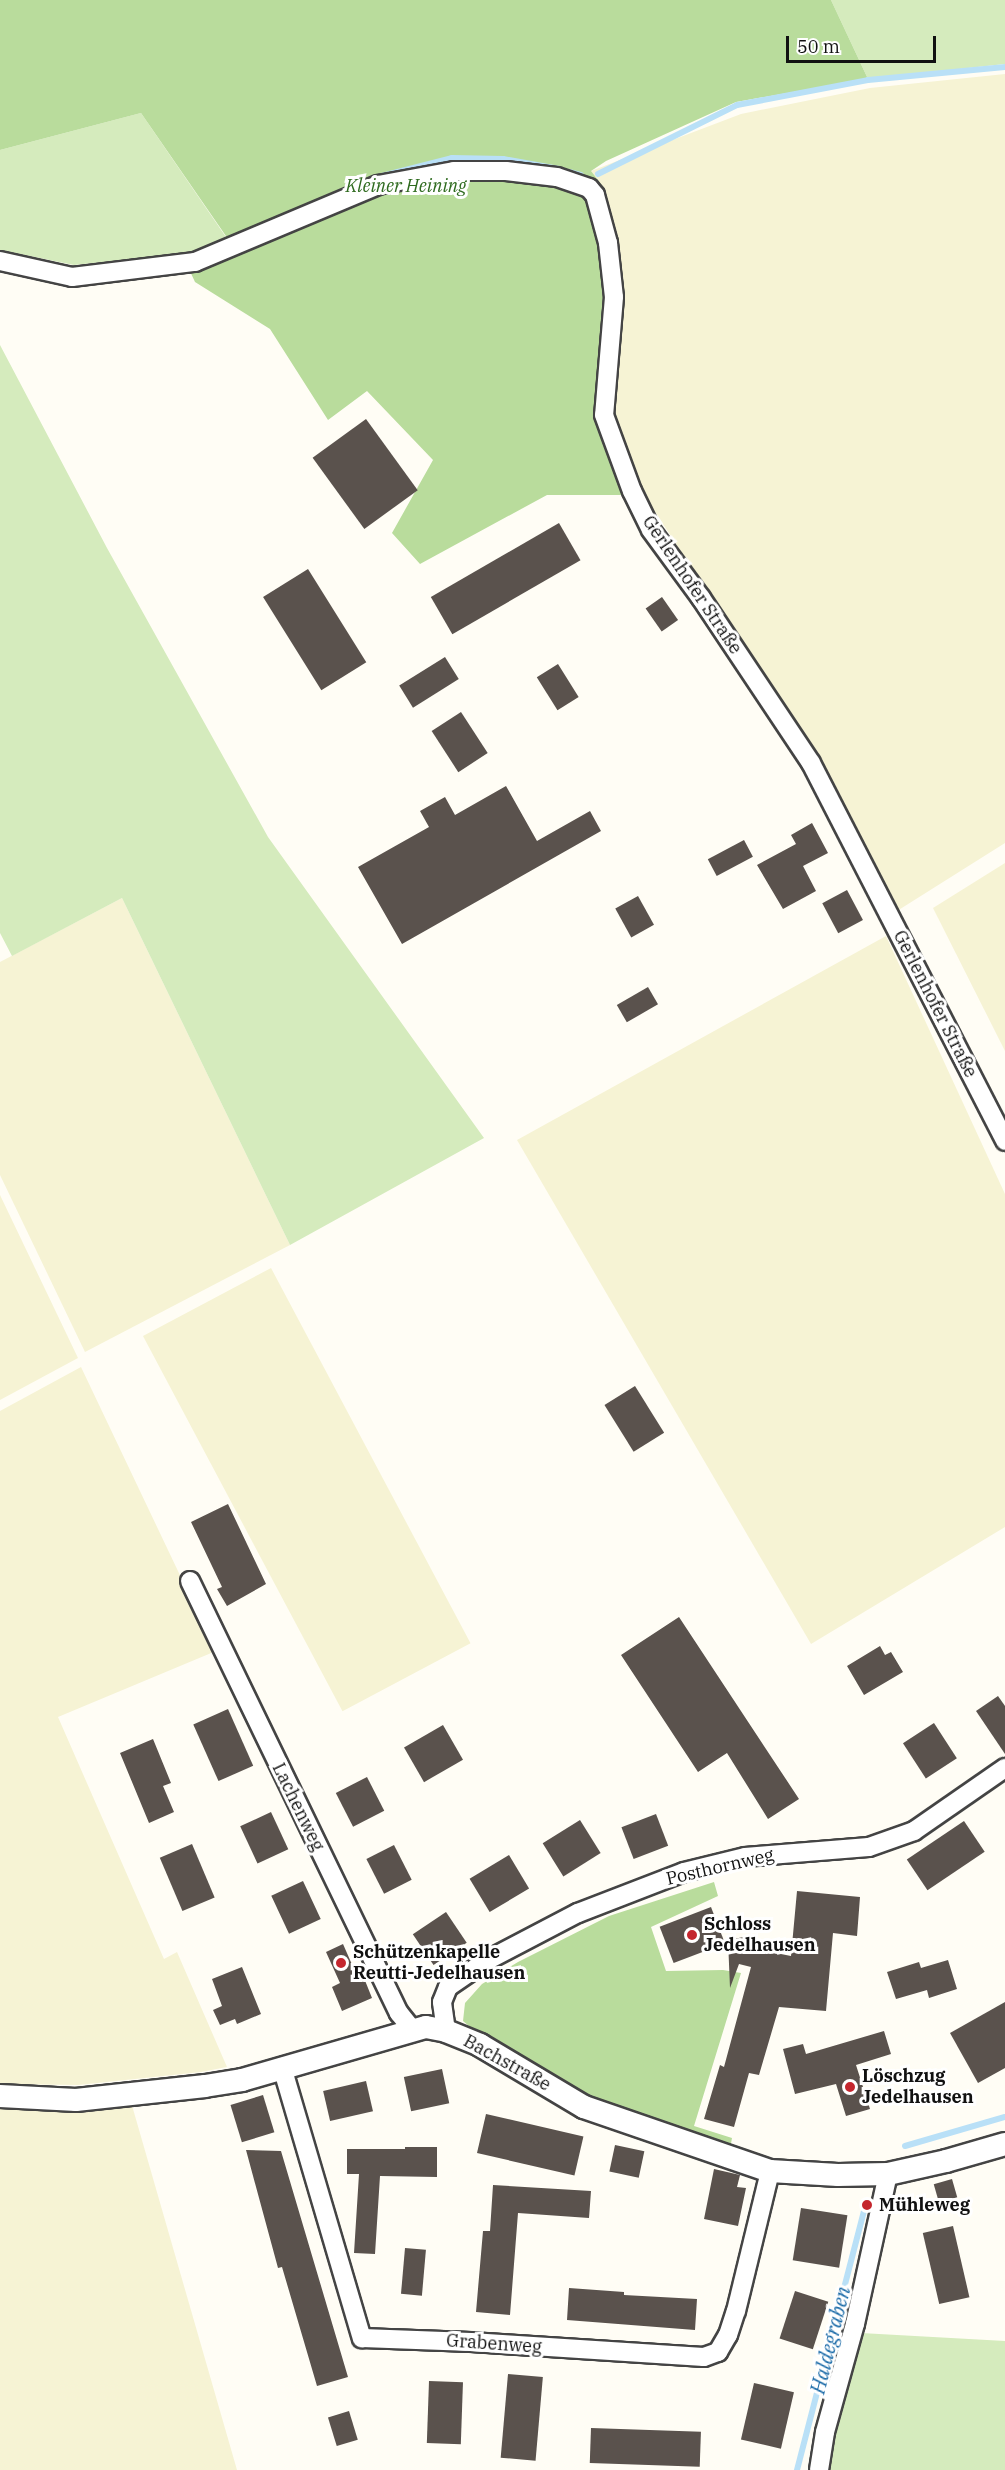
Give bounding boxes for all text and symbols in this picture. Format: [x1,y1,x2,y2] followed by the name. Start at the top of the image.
[789,24,939,62] scale bar
[797,35,840,58] text: 50 m
[345,175,467,197] park label: Kleiner Heining
[638,512,746,658] street label: Gerlenhofer Straße
[889,927,981,1081] street label: Gerlenhofer Straße
[267,1759,329,1855] street label: Lachenweg
[664,1844,776,1890] street label: Posthornweg
[704,1914,816,1956] place label: Schloss Jedelhausen
[685,1928,699,1942] marker: Schloss Jedelhausen
[353,1942,525,1984] place label: Schützenkapelle Reutti-Jedelhausen
[334,1956,348,1970] marker: Schützenkapelle Reutti-Jedelhausen
[460,2030,554,2096] street label: Bachstraße
[862,2066,974,2108] place label: Löschzug Jedelhausen
[843,2080,857,2094] marker: Löschzug Jedelhausen
[879,2194,970,2216] place label: Mühleweg
[860,2198,874,2212] marker: Mühleweg
[805,2284,855,2396] water label: Haldegraben
[445,2330,543,2358] street label: Grabenweg

